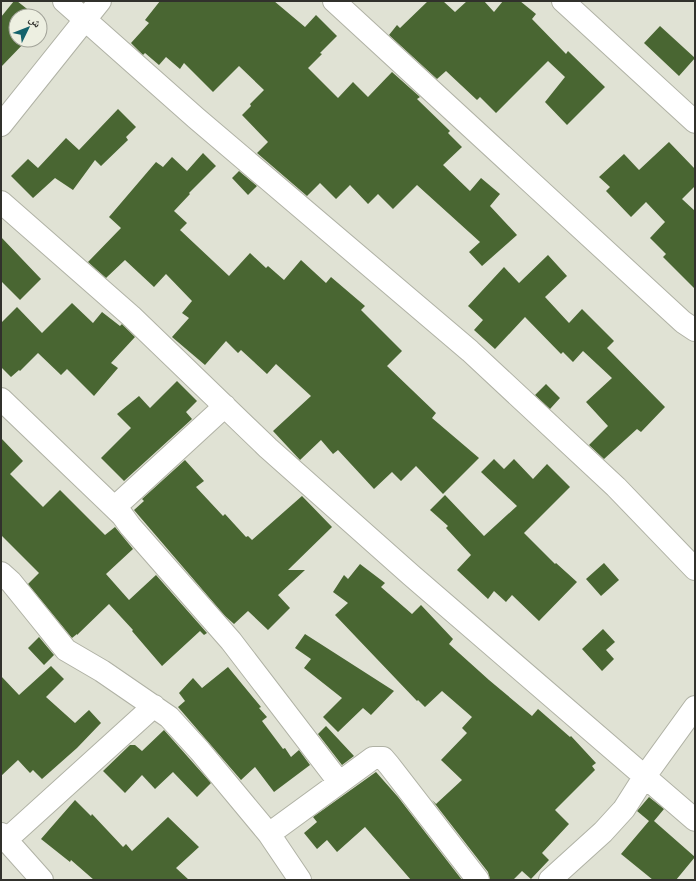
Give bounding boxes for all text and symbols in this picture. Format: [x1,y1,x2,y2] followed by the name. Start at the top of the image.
[8,8,48,48] north arrow
[25,11,45,31] text: ش

